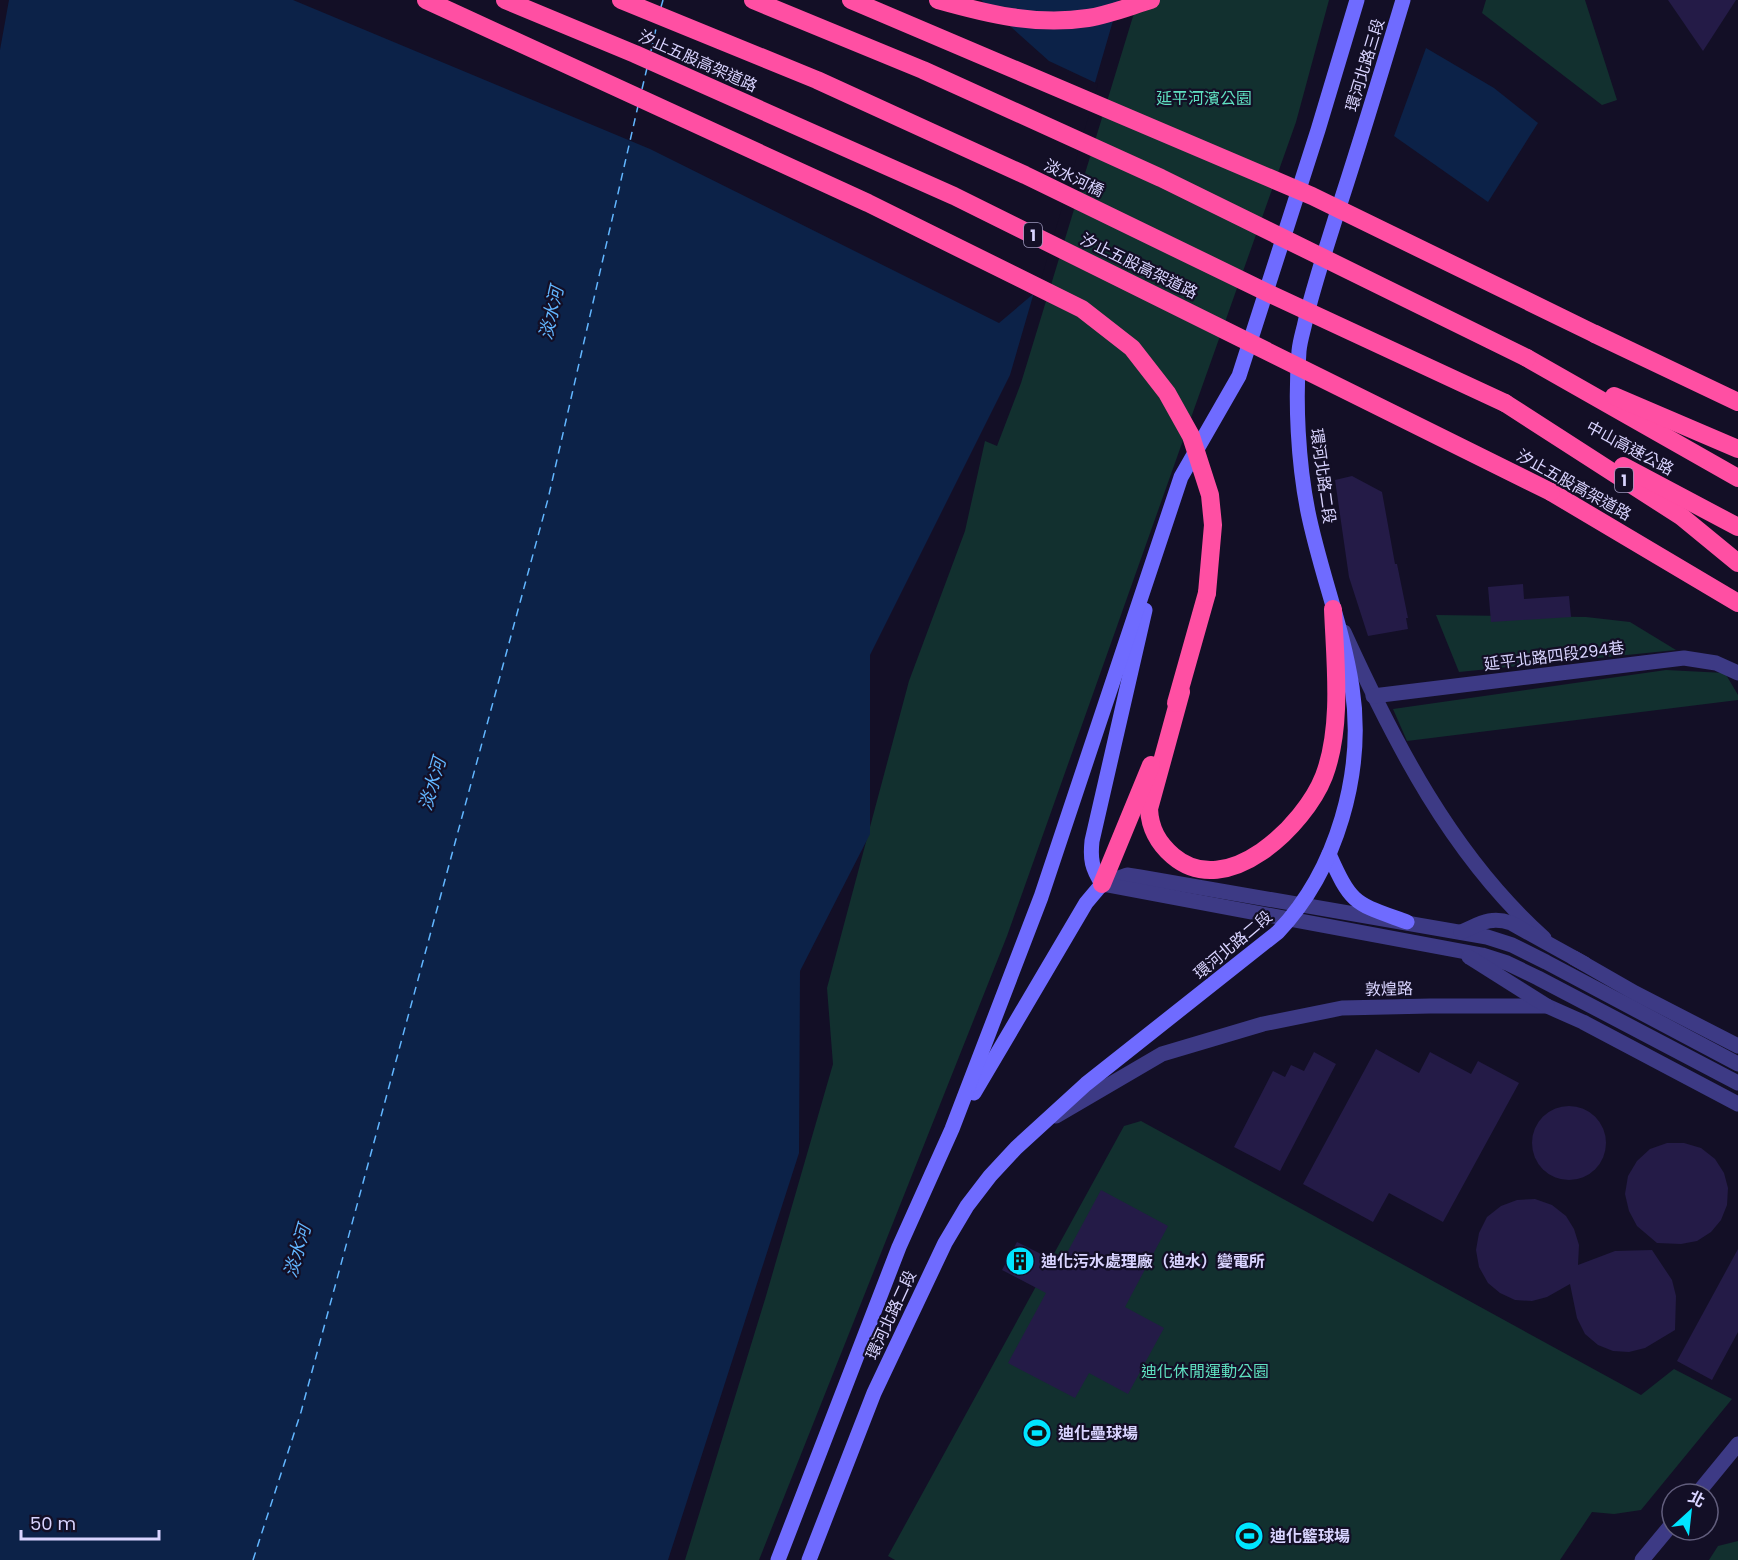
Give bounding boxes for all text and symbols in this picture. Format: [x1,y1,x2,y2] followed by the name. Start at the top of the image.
[1340,16,1390,114] street label: 環河北路三段
[635,24,761,98] street label: 汐止五股高架道路
[1156,87,1252,110] park label: 延平河濱公園
[1040,154,1108,202] street label: 淡水河橋
[1024,223,1042,247] road number: 1
[1076,228,1202,304] street label: 汐止五股高架道路
[533,281,570,342] water label: 淡水河
[1582,415,1678,481] street label: 中山高速公路
[1305,427,1341,525] street label: 環河北路二段
[1512,444,1636,526] street label: 汐止五股高架道路
[1615,468,1633,492] road number: 1
[1482,636,1626,676] street label: 延平北路四段294巷
[413,752,452,813] water label: 淡水河
[1189,905,1277,985] street label: 環河北路二段
[1365,977,1413,1001] street label: 敦煌路
[278,1219,317,1280] water label: 淡水河
[1004,1245,1036,1277] building icon: 迪化污水處理廠（迪水）變電所
[1041,1250,1265,1273] place label: 迪化污水處理廠（迪水）變電所
[860,1267,922,1363] street label: 環河北路二段
[1141,1360,1269,1383] park label: 迪化休閒運動公園
[1021,1417,1053,1449] sports icon: 迪化壘球場
[1058,1422,1138,1445] place label: 迪化壘球場
[1660,1482,1720,1542] north arrow
[1684,1485,1709,1513] text: 北
[21,1503,159,1541] scale bar
[30,1511,76,1536] text: 50 m
[1233,1520,1265,1552] sports icon: 迪化籃球場
[1270,1525,1350,1548] place label: 迪化籃球場

